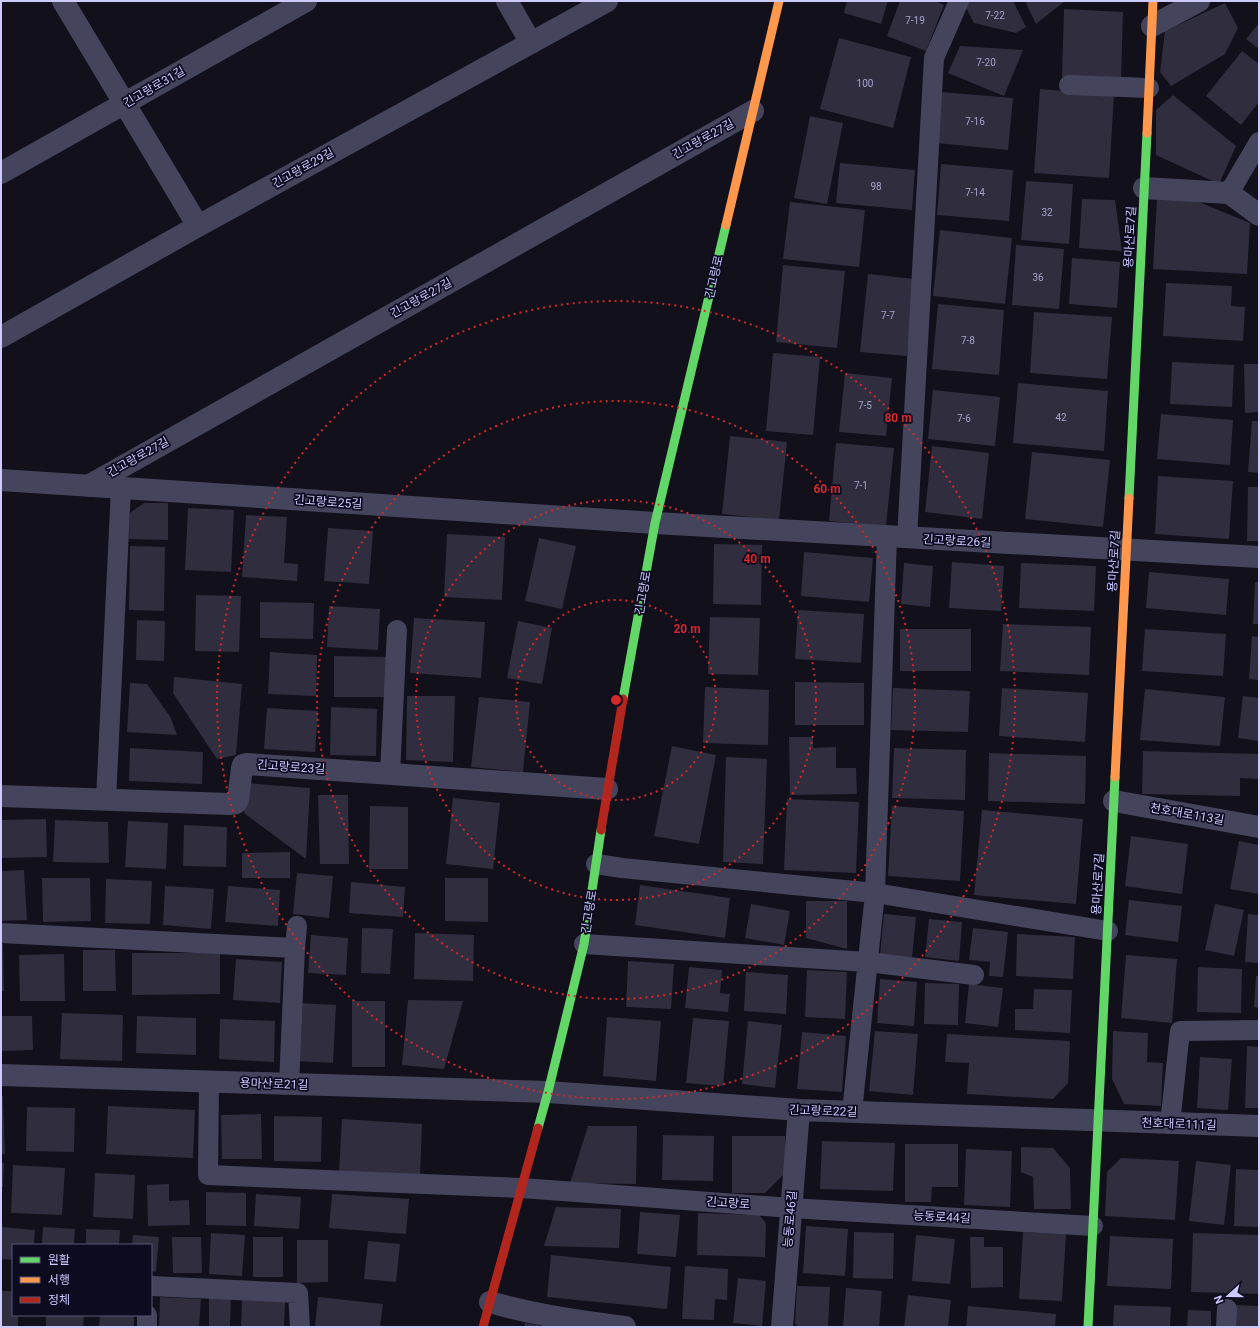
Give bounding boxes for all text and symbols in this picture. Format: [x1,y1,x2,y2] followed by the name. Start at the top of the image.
[985,10,1005,21] house number: 7-22
[905,15,925,26] house number: 7-19
[976,57,996,68] house number: 7-20
[121,64,187,110] street label: 긴고랑로31길
[857,78,874,89] house number: 100
[670,116,736,162] street label: 긴고랑로27길
[965,116,985,127] house number: 7-16
[270,145,336,191] street label: 긴고랑로29길
[870,181,882,192] house number: 98
[965,187,985,198] house number: 7-14
[1121,206,1139,268] street label: 용마산로7길
[1041,207,1053,218] house number: 32
[702,254,726,300] street label: 긴고랑로
[1032,272,1044,283] house number: 36
[388,275,454,321] street label: 긴고랑로27길
[881,310,895,321] house number: 7-7
[961,335,975,346] house number: 7-8
[858,400,872,411] house number: 7-5
[884,411,912,425] text: 80 m
[1055,412,1067,423] house number: 42
[957,413,971,424] house number: 7-6
[105,434,171,480] street label: 긴고랑로27길
[854,480,868,491] house number: 7-1
[813,482,841,496] text: 60 m
[293,493,363,511] street label: 긴고랑로25길
[1105,530,1123,592] street label: 용마산로7길
[922,532,992,550] street label: 긴고랑로26길
[743,552,771,566] text: 40 m
[632,570,654,616] street label: 긴고랑로
[673,622,701,636] text: 20 m
[609,693,623,707] centre of rings
[256,758,326,776] street label: 긴고랑로23길
[1149,801,1225,827] street label: 천호대로113길
[1089,853,1107,915] street label: 용마산로7길
[579,889,599,935] street label: 긴고랑로
[239,1076,309,1092] street label: 용마산로21길
[788,1103,858,1119] street label: 긴고랑로22길
[1141,1116,1217,1132] street label: 천호대로111길
[781,1190,799,1248] street label: 능동로46길
[705,1194,751,1212] street label: 긴고랑로
[913,1209,971,1225] street label: 능동로44길
[12,1244,152,1316] legend
[48,1253,70,1267] text: 원활
[48,1273,70,1287] text: 서행
[1208,1276,1248,1316] north arrow
[48,1293,70,1307] text: 정체
[1212,1293,1227,1305] text: N

